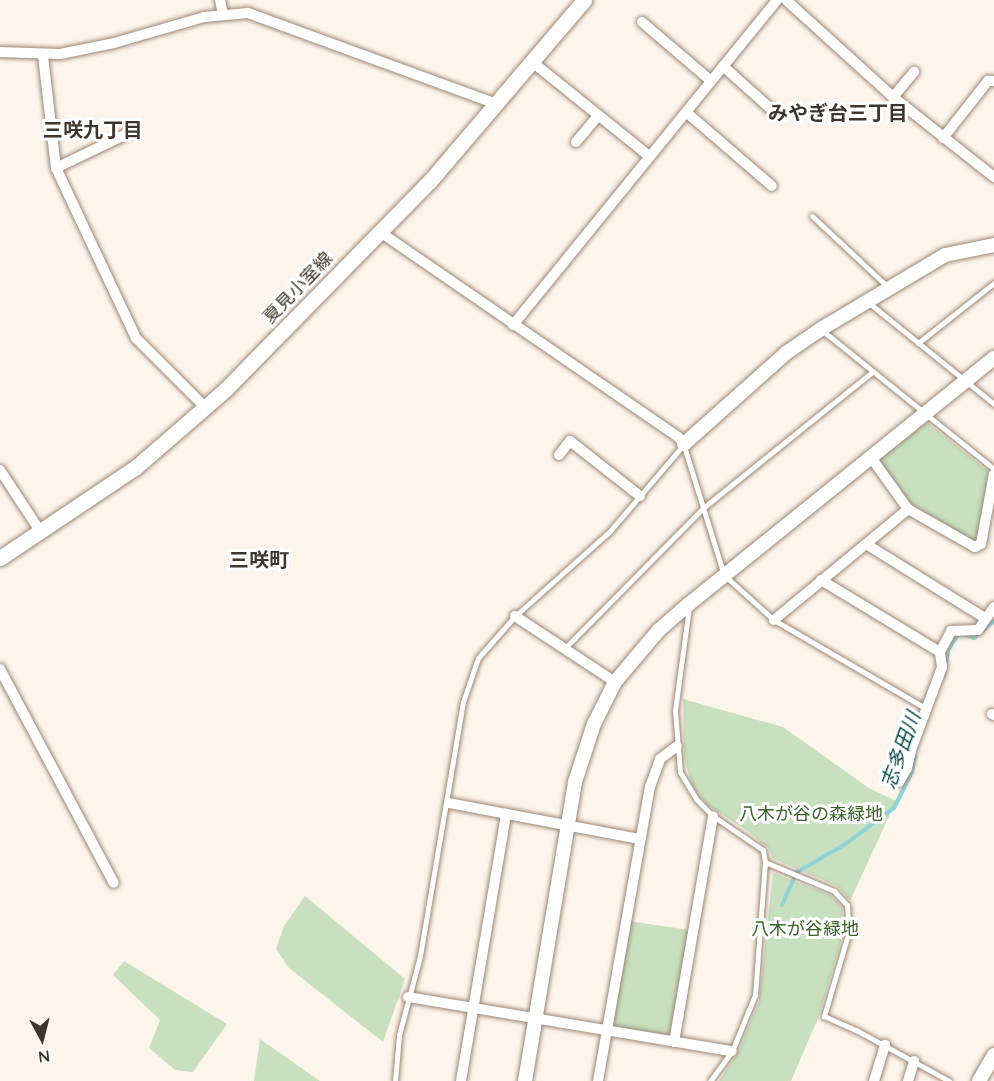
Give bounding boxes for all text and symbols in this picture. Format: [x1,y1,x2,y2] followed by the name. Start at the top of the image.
[768,100,908,124] district label: みやぎ台三丁目
[43,117,143,141] district label: 三咲九丁目
[259,248,337,328] street label: 夏見小室線
[229,547,289,571] district label: 三咲町
[875,708,925,792] water label: 志多田川
[739,803,883,825] park label: 八木が谷の森緑地
[751,918,859,940] park label: 八木が谷緑地
[12,1009,72,1069] north arrow
[37,1046,51,1068] text: N

